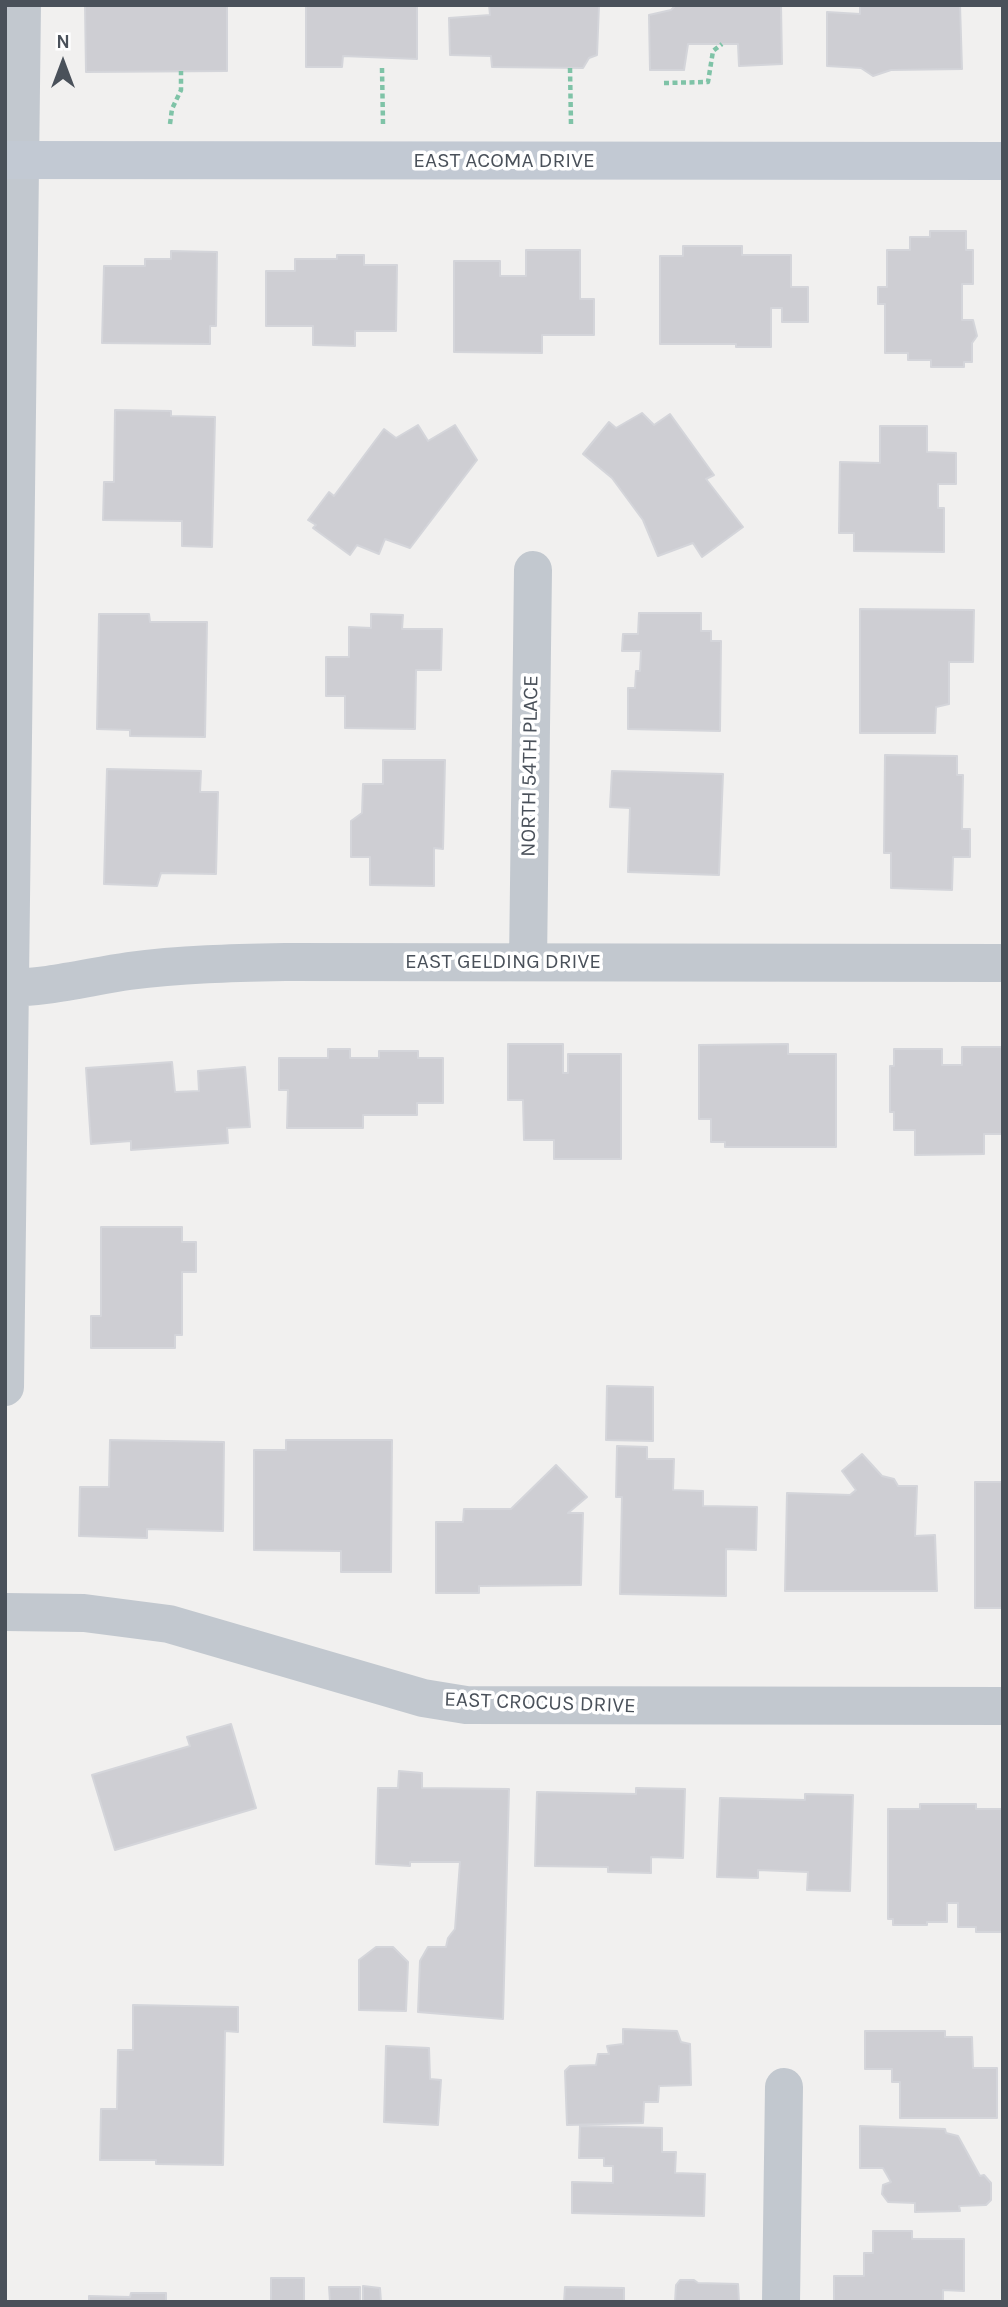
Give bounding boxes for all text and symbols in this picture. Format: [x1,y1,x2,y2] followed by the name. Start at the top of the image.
[28,28,98,98] north arrow
[56,31,70,53] text: N
[413,148,595,174] street label: EAST ACOMA DRIVE
[516,675,544,857] street label: NORTH 54TH PLACE
[405,949,601,975] street label: EAST GELDING DRIVE
[444,1687,636,1719] street label: EAST CROCUS DRIVE

